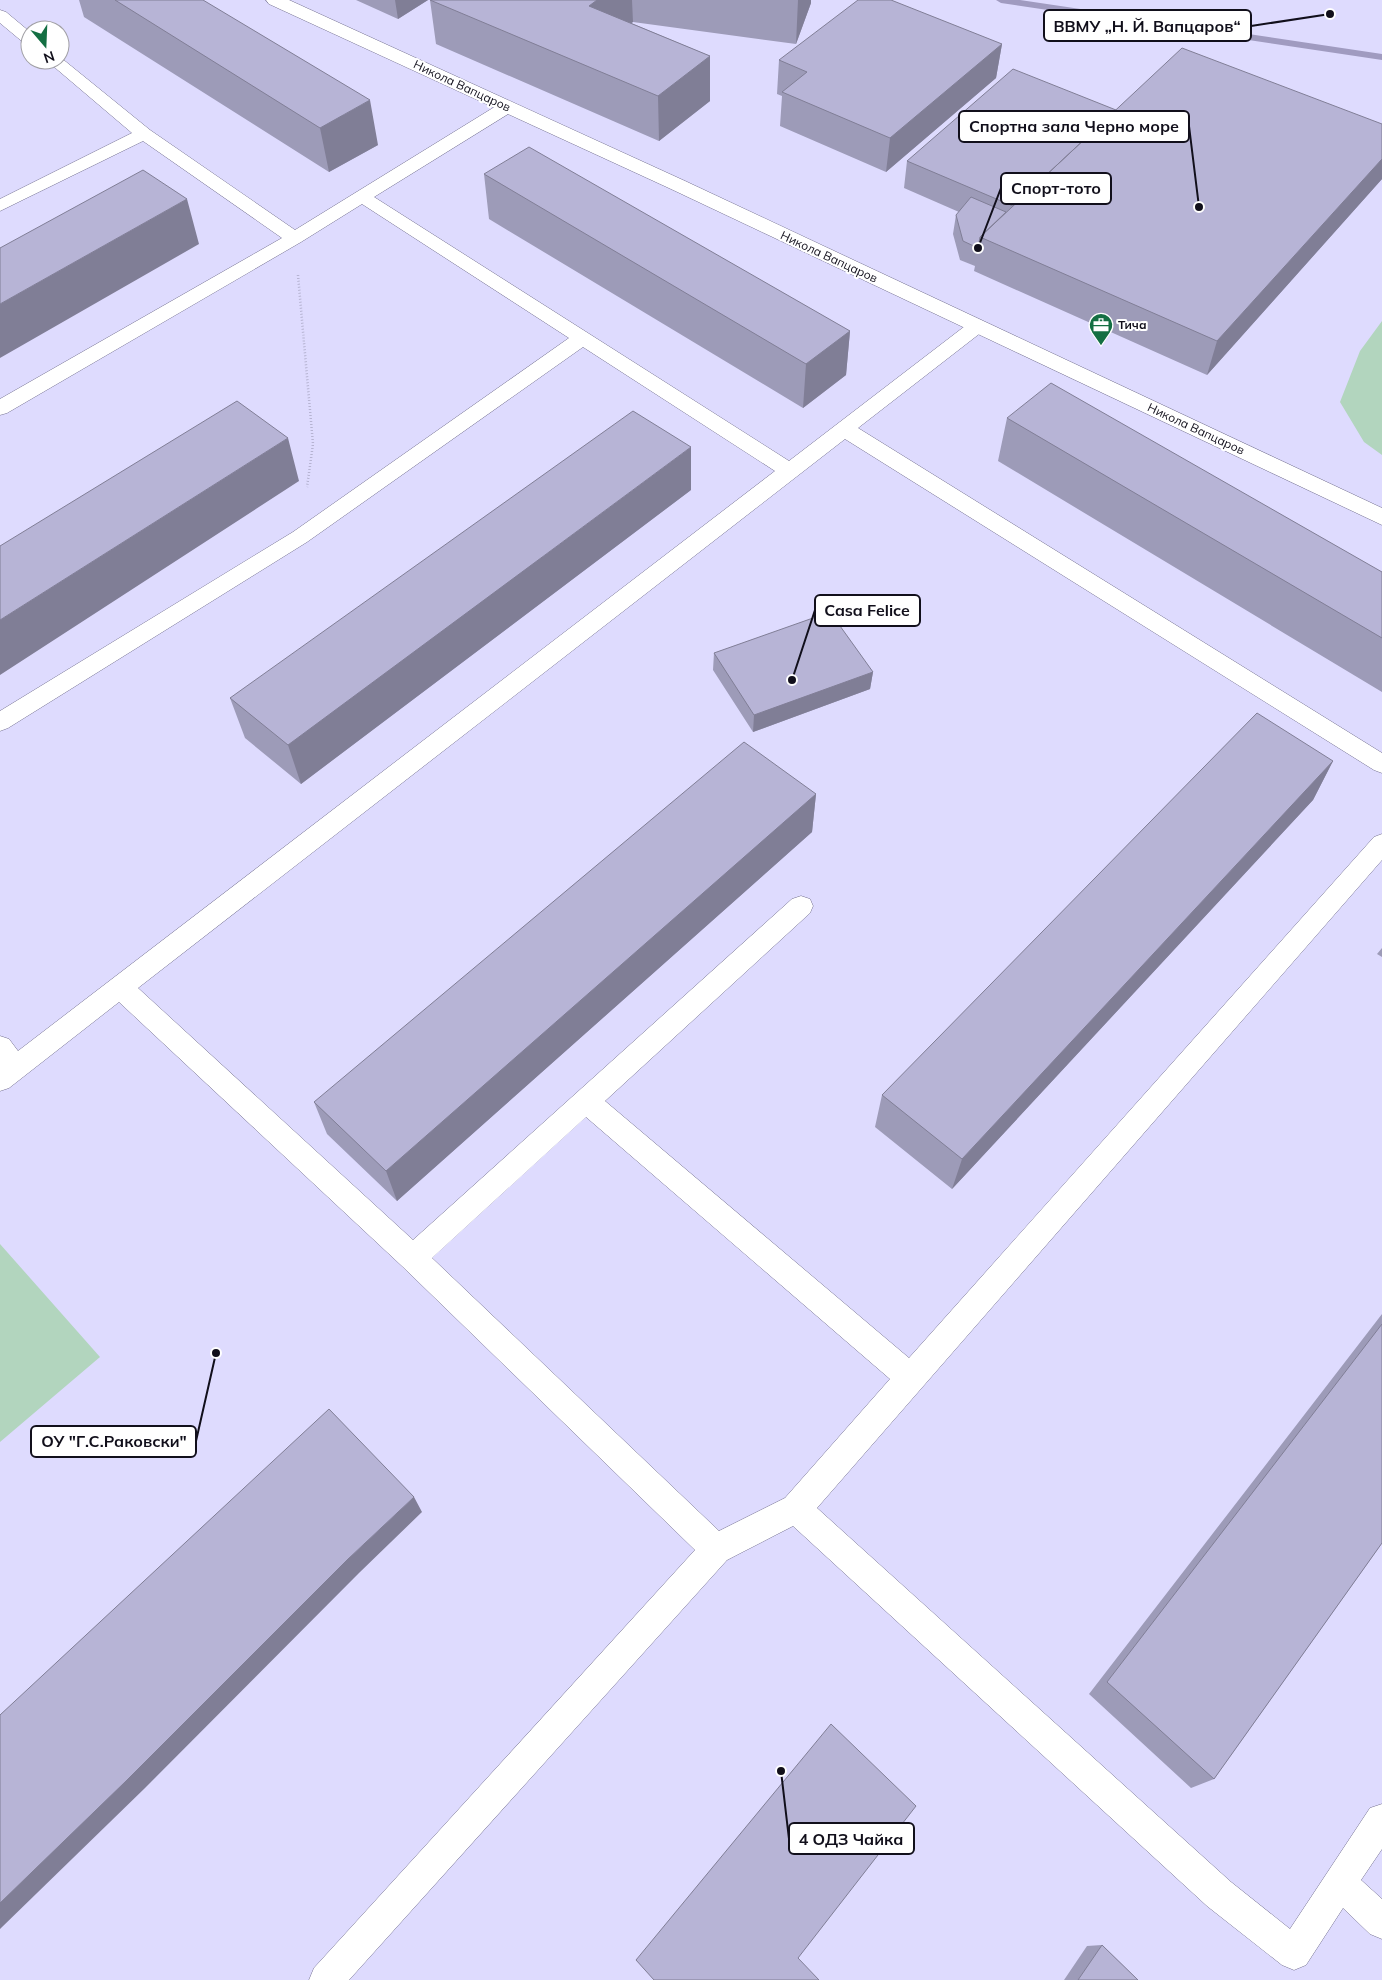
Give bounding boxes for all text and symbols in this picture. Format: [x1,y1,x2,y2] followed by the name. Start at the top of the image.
[1044,10,1251,41] callout: ВВМУ „Н. Й. Вапцаров“
[1053,16,1241,36] text: ВВМУ „Н. Й. Вапцаров“
[20,20,70,70] north arrow
[41,47,57,68] text: N
[411,56,513,115] street label: Никола Вапцаров
[959,111,1189,142] callout: Спортна зала Черно море
[969,116,1179,136] text: Спортна зала Черно море
[1001,173,1111,204] callout: Спорт-тото
[1011,178,1101,198] text: Спорт-тото
[778,227,880,286] street label: Никола Вапцаров
[1088,312,1114,346] office icon: Тича
[1118,317,1147,332] place label: Тича
[1145,399,1247,458] street label: Никола Вапцаров
[815,595,920,626] callout: Casa Felice
[824,600,910,620] text: Casa Felice
[31,1426,196,1457] callout: ОУ "Г.С.Раковски"
[41,1431,187,1451] text: ОУ "Г.С.Раковски"
[789,1823,914,1854] callout: 4 ОДЗ Чайка
[799,1829,903,1849] text: 4 ОДЗ Чайка

